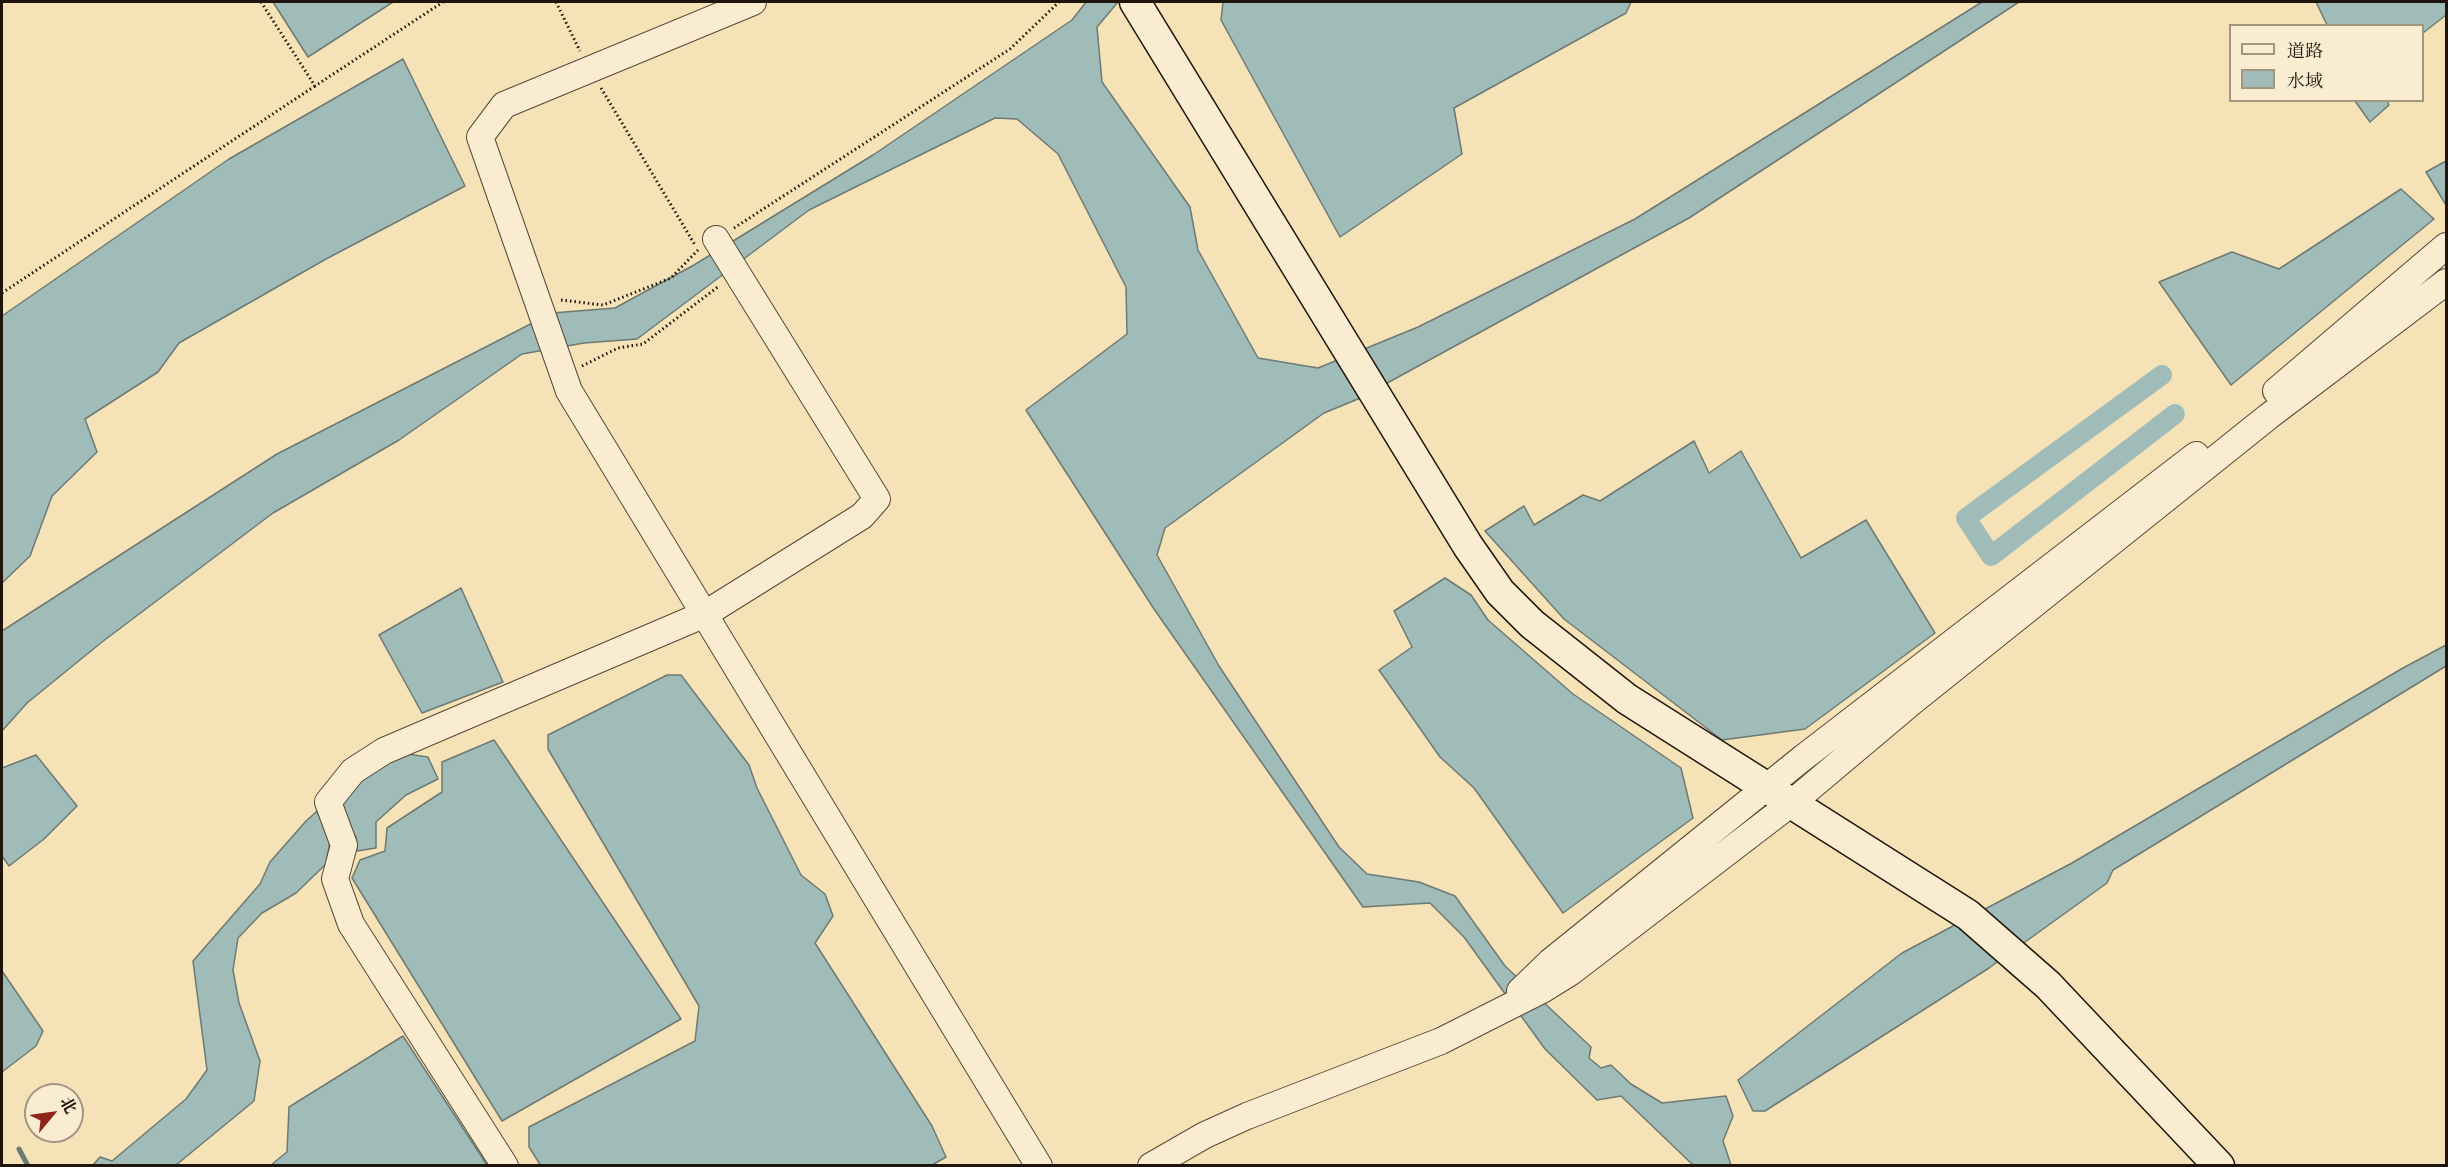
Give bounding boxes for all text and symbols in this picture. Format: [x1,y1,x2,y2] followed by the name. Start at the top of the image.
[2229,24,2424,102] legend
[2287,39,2323,63] text: 道路
[2287,69,2323,93] text: 水域
[24,1083,84,1143] north arrow
[54,1093,81,1118] text: 北

